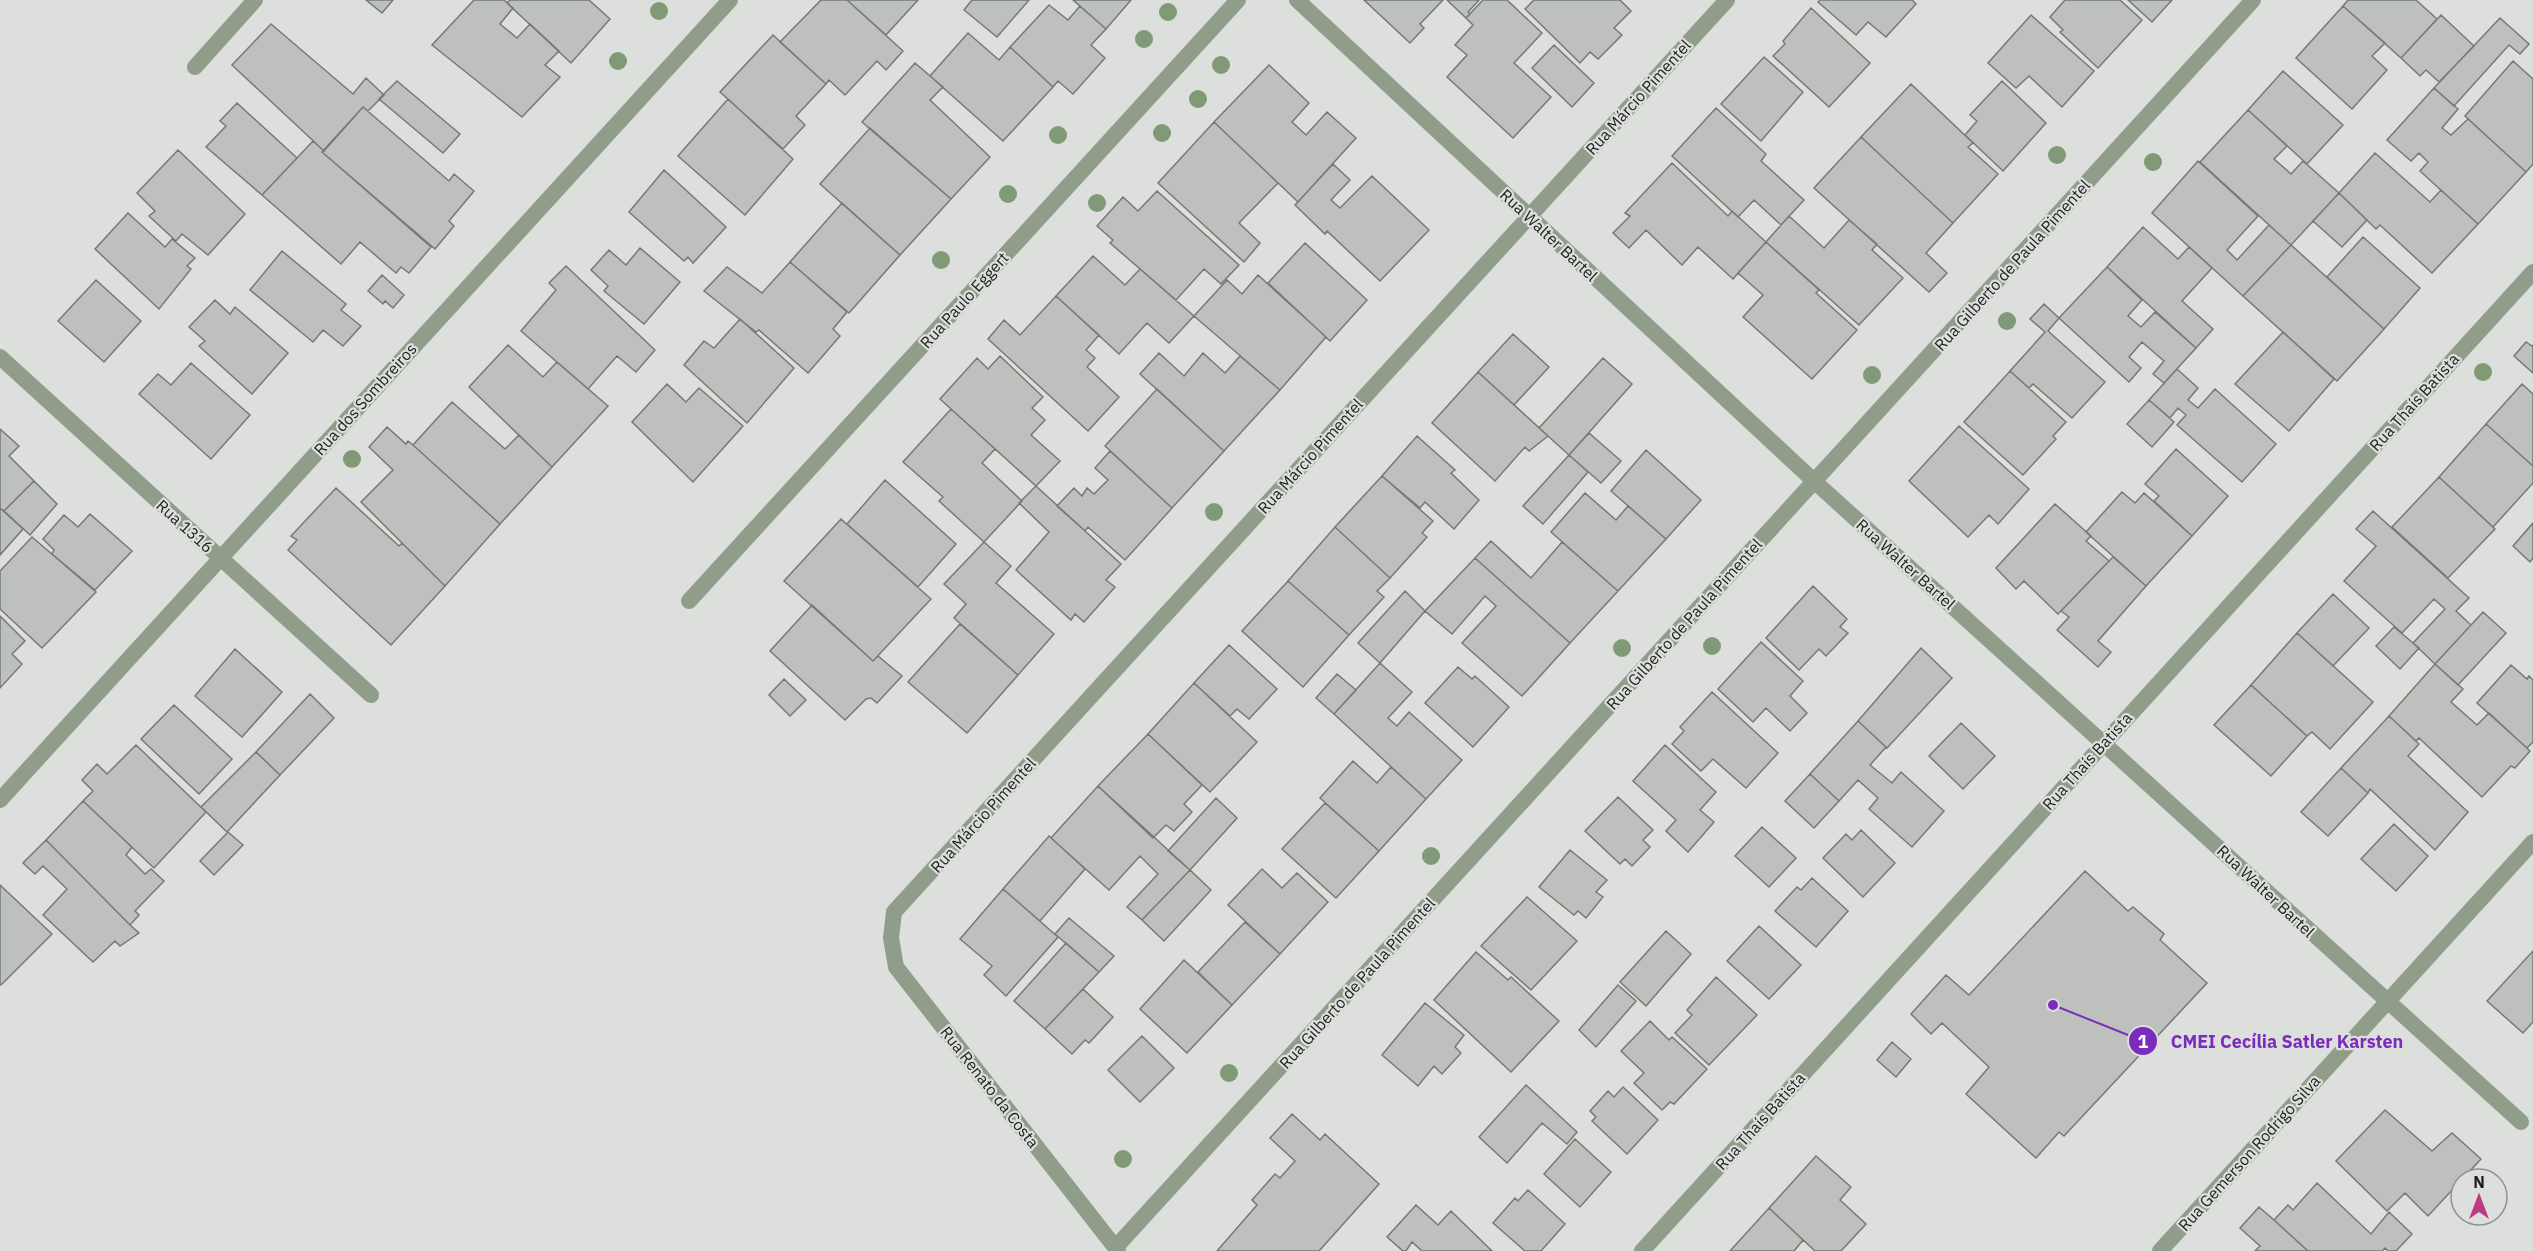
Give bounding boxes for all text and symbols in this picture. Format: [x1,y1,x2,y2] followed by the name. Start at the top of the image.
[1581,35,1695,159] street label: Rua Márcio Pimentel
[1930,175,2094,355] street label: Rua Gilberto de Paula Pimentel
[1496,185,1602,285] street label: Rua Walter Bartel
[916,248,1012,352] street label: Rua Paulo Eggert
[309,339,421,459] street label: Rua dos Sombreiros
[2365,349,2463,455] street label: Rua Thaís Batista
[1253,394,1367,518] street label: Rua Márcio Pimentel
[152,495,218,557] street label: Rua 1316
[1852,514,1960,614] street label: Rua Walter Bartel
[1602,534,1766,714] street label: Rua Gilberto de Paula Pimentel
[2038,708,2136,814] street label: Rua Thaís Batista
[926,753,1040,877] street label: Rua Márcio Pimentel
[2213,841,2319,941] street label: Rua Walter Bartel
[1275,893,1439,1073] street label: Rua Gilberto de Paula Pimentel
[936,1022,1044,1152] street label: Rua Renato da Costa
[2128,1023,2415,1059] callout: CMEI Cecília Satler Karsten
[2138,1030,2149,1053] text: 1
[2171,1030,2403,1053] text: CMEI Cecília Satler Karsten
[1711,1068,1809,1174] street label: Rua Thaís Batista
[2174,1071,2325,1235] street label: Rua Gemerson Rodrigo Silva
[2449,1167,2509,1227] north arrow
[2473,1172,2485,1192] text: N

